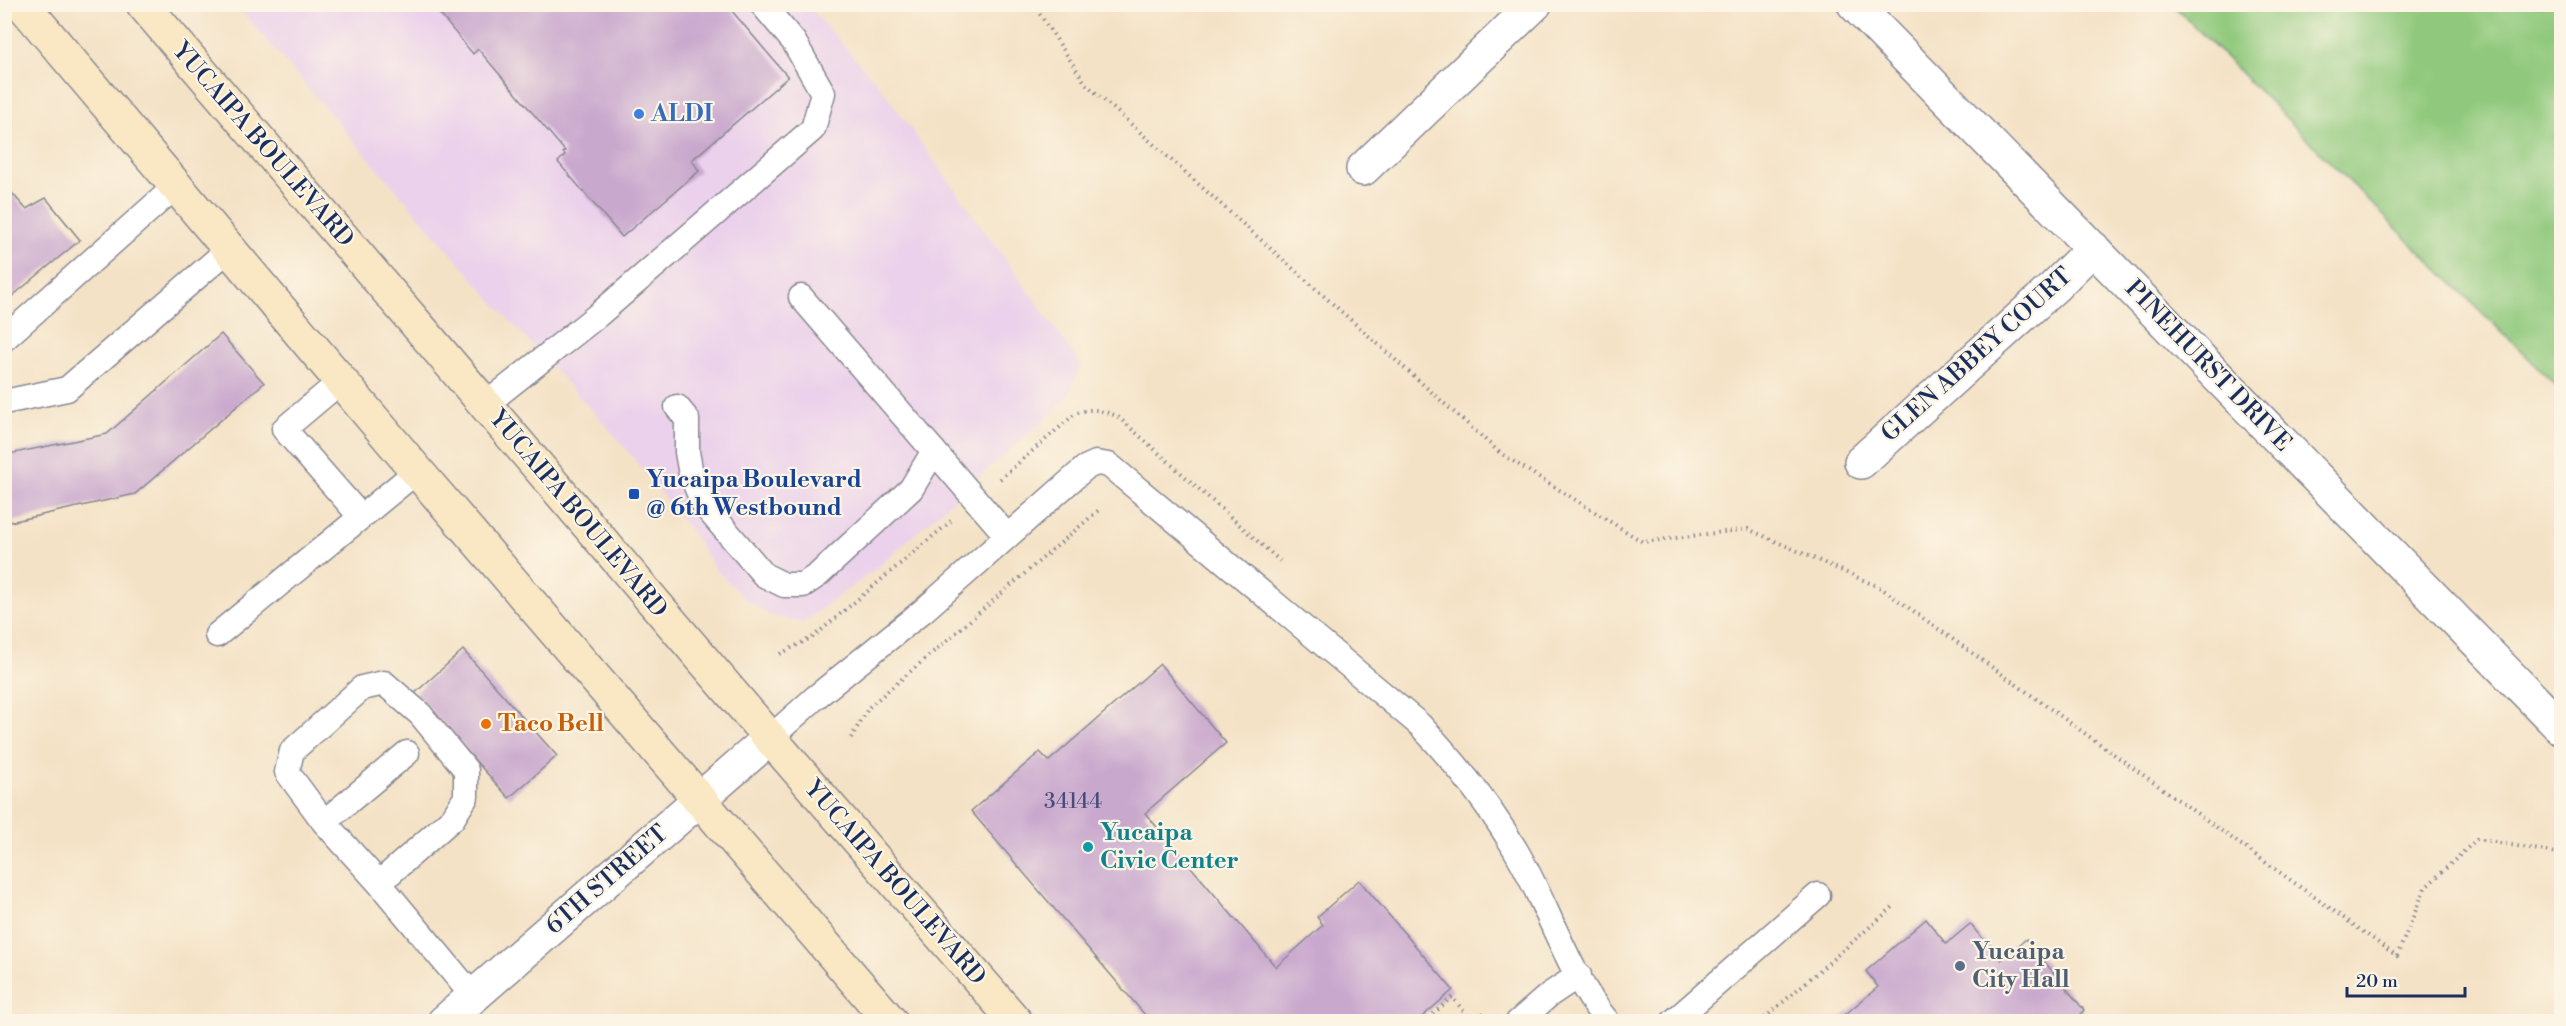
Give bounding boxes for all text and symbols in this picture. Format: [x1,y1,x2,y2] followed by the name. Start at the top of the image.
[164,35,360,254] street label: YUCAIPA BOULEVARD
[650,99,713,129] place label: ALDI
[632,107,646,121] marker: ALDI
[1875,261,2079,449] street label: GLEN ABBEY COURT
[2118,274,2298,458] street label: PINEHURST DRIVE
[481,403,674,624] street label: YUCAIPA BOULEVARD
[646,465,862,523] place label: Yucaipa Boulevard @ 6th Westbound
[627,487,641,501] marker: Yucaipa Boulevard @ 6th Westbound
[498,709,604,739] place label: Taco Bell
[479,717,493,731] marker: Taco Bell
[796,773,992,992] street label: YUCAIPA BOULEVARD
[1044,789,1102,815] house number: 34144
[1100,818,1239,876] place label: Yucaipa Civic Center
[540,819,674,941] street label: 6TH STREET
[1081,840,1095,854] marker: Yucaipa Civic Center
[1972,937,2070,995] place label: Yucaipa City Hall
[1953,959,1967,973] marker: Yucaipa City Hall
[2347,960,2466,998] scale bar
[2356,970,2398,993] text: 20 m

